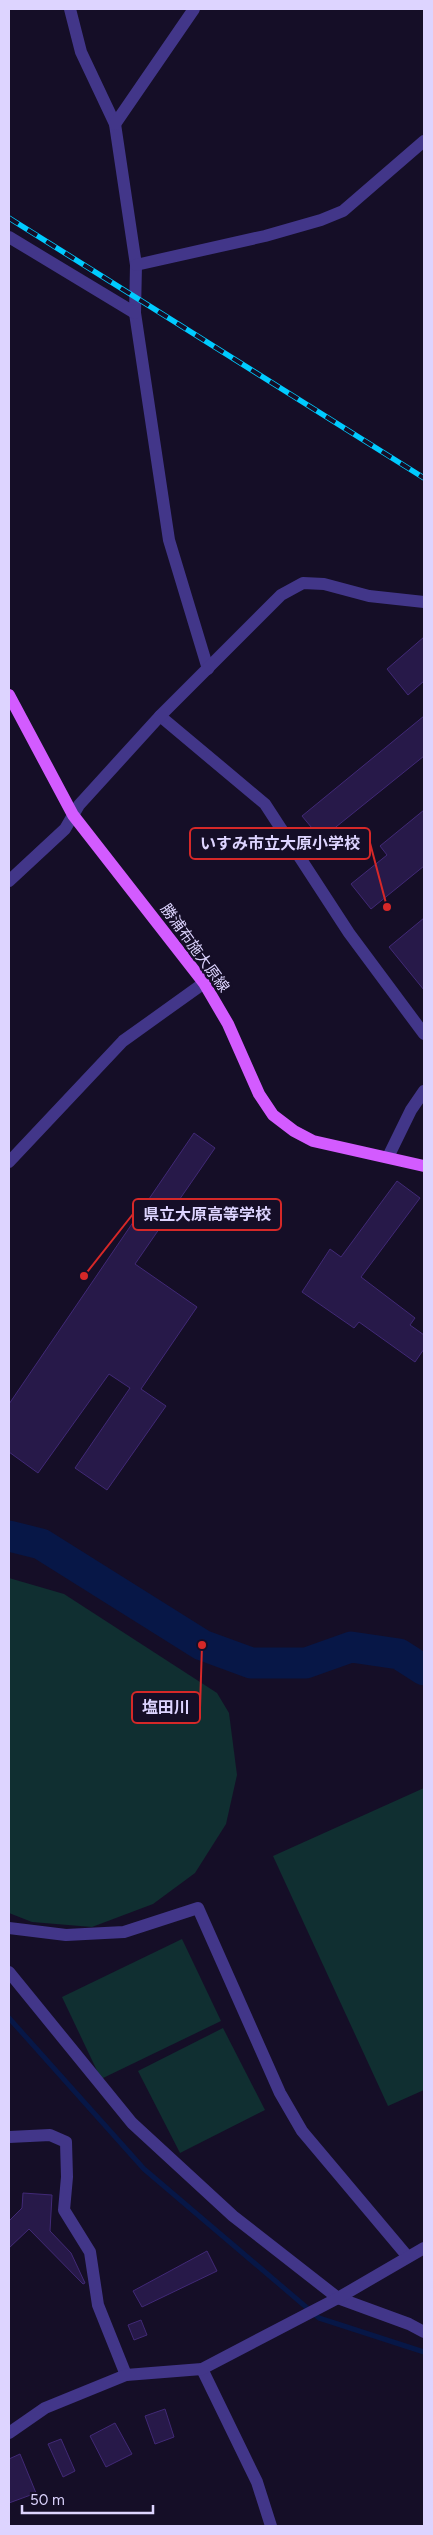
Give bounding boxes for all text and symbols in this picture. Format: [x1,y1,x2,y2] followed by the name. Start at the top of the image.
[190,828,370,859] callout: いすみ市立大原小学校
[200,834,360,853] text: いすみ市立大原小学校
[157,900,233,996] street label: 勝浦布施大原線
[133,1199,281,1230] callout: 県立大原高等学校
[143,1205,271,1224] text: 県立大原高等学校
[132,1692,200,1723] callout: 塩田川
[142,1698,190,1717] text: 塩田川
[22,2482,154,2514] scale bar
[30,2491,65,2509] text: 50 m

